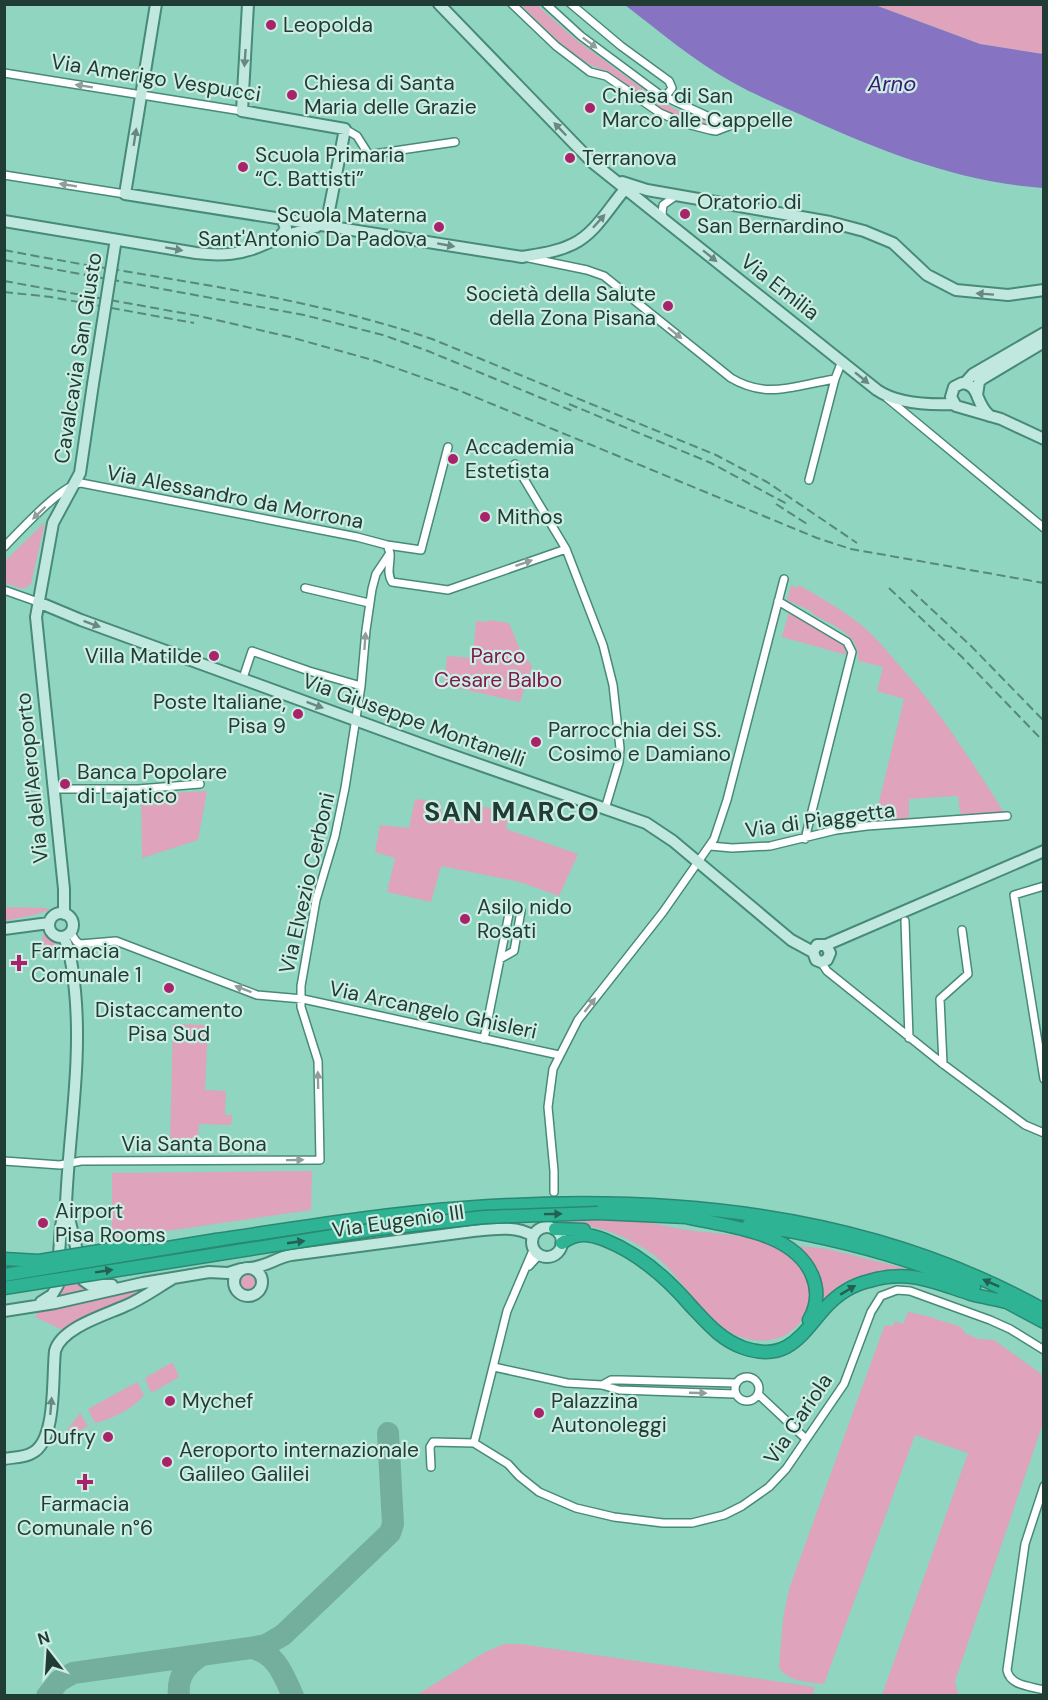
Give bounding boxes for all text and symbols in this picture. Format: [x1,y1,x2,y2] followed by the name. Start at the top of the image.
[283,11,373,39] place label: Leopolda
[264,18,278,32] marker: Leopolda
[582,37,598,49] one-way arrow
[49,48,263,108] street label: Via Amerigo Vespucci
[240,49,250,68] one-way arrow
[304,69,477,121] place label: Chiesa di Santa Maria delle Grazie
[867,69,916,98] water label: Arno
[74,81,93,90] one-way arrow
[602,82,793,134] place label: Chiesa di San Marco alle Cappelle
[285,88,299,102] marker: Chiesa di Santa Maria delle Grazie
[583,101,597,115] marker: Chiesa di San Marco alle Cappelle
[553,122,567,136] one-way arrow
[131,127,140,146] one-way arrow
[255,141,405,193] place label: Scuola Primaria “C. Battisti”
[582,144,677,172] place label: Terranova
[563,151,577,165] marker: Terranova
[236,160,250,174] marker: Scuola Primaria “C. Battisti”
[58,181,77,190] one-way arrow
[697,188,844,240] place label: Oratorio di San Bernardino
[198,201,427,253] place label: Scuola Materna Sant'Antonio Da Padova
[678,207,692,221] marker: Oratorio di San Bernardino
[592,214,605,229] one-way arrow
[432,220,446,234] marker: Scuola Materna Sant'Antonio Da Padova
[437,241,456,250] one-way arrow
[165,245,184,254] one-way arrow
[735,247,825,327] street label: Via Emilia
[47,250,109,466] street label: Cavalcavia San Giusto
[702,250,718,263] one-way arrow
[466,280,656,332] place label: Società della Salute della Zona Pisana
[976,289,995,298] one-way arrow
[661,299,675,313] marker: Società della Salute della Zona Pisana
[668,326,683,338] one-way arrow
[855,371,870,384] one-way arrow
[465,433,574,485] place label: Accademia Estetista
[446,452,460,466] marker: Accademia Estetista
[104,458,366,536] street label: Via Alessandro da Morrona
[497,503,563,531] place label: Mithos
[32,506,46,520] one-way arrow
[478,510,492,524] marker: Mithos
[515,557,533,567] one-way arrow
[84,620,102,630] one-way arrow
[360,631,370,650] one-way arrow
[85,642,202,670] place label: Villa Matilde
[434,642,562,694] park label: Parco Cesare Balbo
[207,649,221,663] marker: Villa Matilde
[299,667,529,773] street label: Via Giuseppe Montanelli
[153,688,286,740] place label: Poste Italiane, Pisa 9
[9,691,55,865] street label: Via dell'Aeroporto
[306,701,324,710] one-way arrow
[291,707,305,721] marker: Poste Italiane, Pisa 9
[548,716,731,768] place label: Parrocchia dei SS. Cosimo e Damiano
[529,735,543,749] marker: Parrocchia dei SS. Cosimo e Damiano
[77,758,227,810] place label: Banca Popolare di Lajatico
[58,777,72,791] marker: Banca Popolare di Lajatico
[273,790,341,976] street label: Via Elvezio Cerboni
[424,794,600,829] district label: SAN MARCO
[743,796,897,844] street label: Via di Piaggetta
[477,893,572,945] place label: Asilo nido Rosati
[458,912,472,926] marker: Asilo nido Rosati
[31,937,141,989] place label: Farmacia Comunale 1
[12,956,26,970] marker: Farmacia Comunale 1
[326,974,540,1046] street label: Via Arcangelo Ghisleri
[162,981,176,995] marker: Distaccamento Pisa Sud
[234,984,252,993] one-way arrow
[95,996,243,1048] place label: Distaccamento Pisa Sud
[583,998,595,1013] one-way arrow
[313,1071,323,1090] one-way arrow
[121,1130,267,1158] street label: Via Santa Bona
[285,1155,304,1165] one-way arrow
[55,1197,166,1249] place label: Airport Pisa Rooms
[330,1198,466,1244] street label: Via Eugenio III
[543,1209,562,1219] one-way arrow
[36,1216,50,1230] marker: Airport Pisa Rooms
[287,1237,306,1246] one-way arrow
[94,1267,113,1276] one-way arrow
[982,1278,1000,1288] one-way arrow
[840,1285,857,1295] one-way arrow
[757,1368,839,1470] street label: Via Cariola
[182,1387,254,1415] place label: Mychef
[551,1387,667,1439] place label: Palazzina Autonoleggi
[689,1388,708,1397] one-way arrow
[163,1394,177,1408] marker: Mychef
[46,1396,56,1415] one-way arrow
[532,1406,546,1420] marker: Palazzina Autonoleggi
[43,1423,96,1451] place label: Dufry
[101,1430,115,1444] marker: Dufry
[179,1436,419,1488] place label: Aeroporto internazionale Galileo Galilei
[160,1455,174,1469] marker: Aeroporto internazionale Galileo Galilei
[78,1475,92,1489] marker: Farmacia Comunale n°6
[17,1490,153,1542] place label: Farmacia Comunale n°6
[18,1622,78,1682] north arrow
[35,1626,52,1650] text: N

